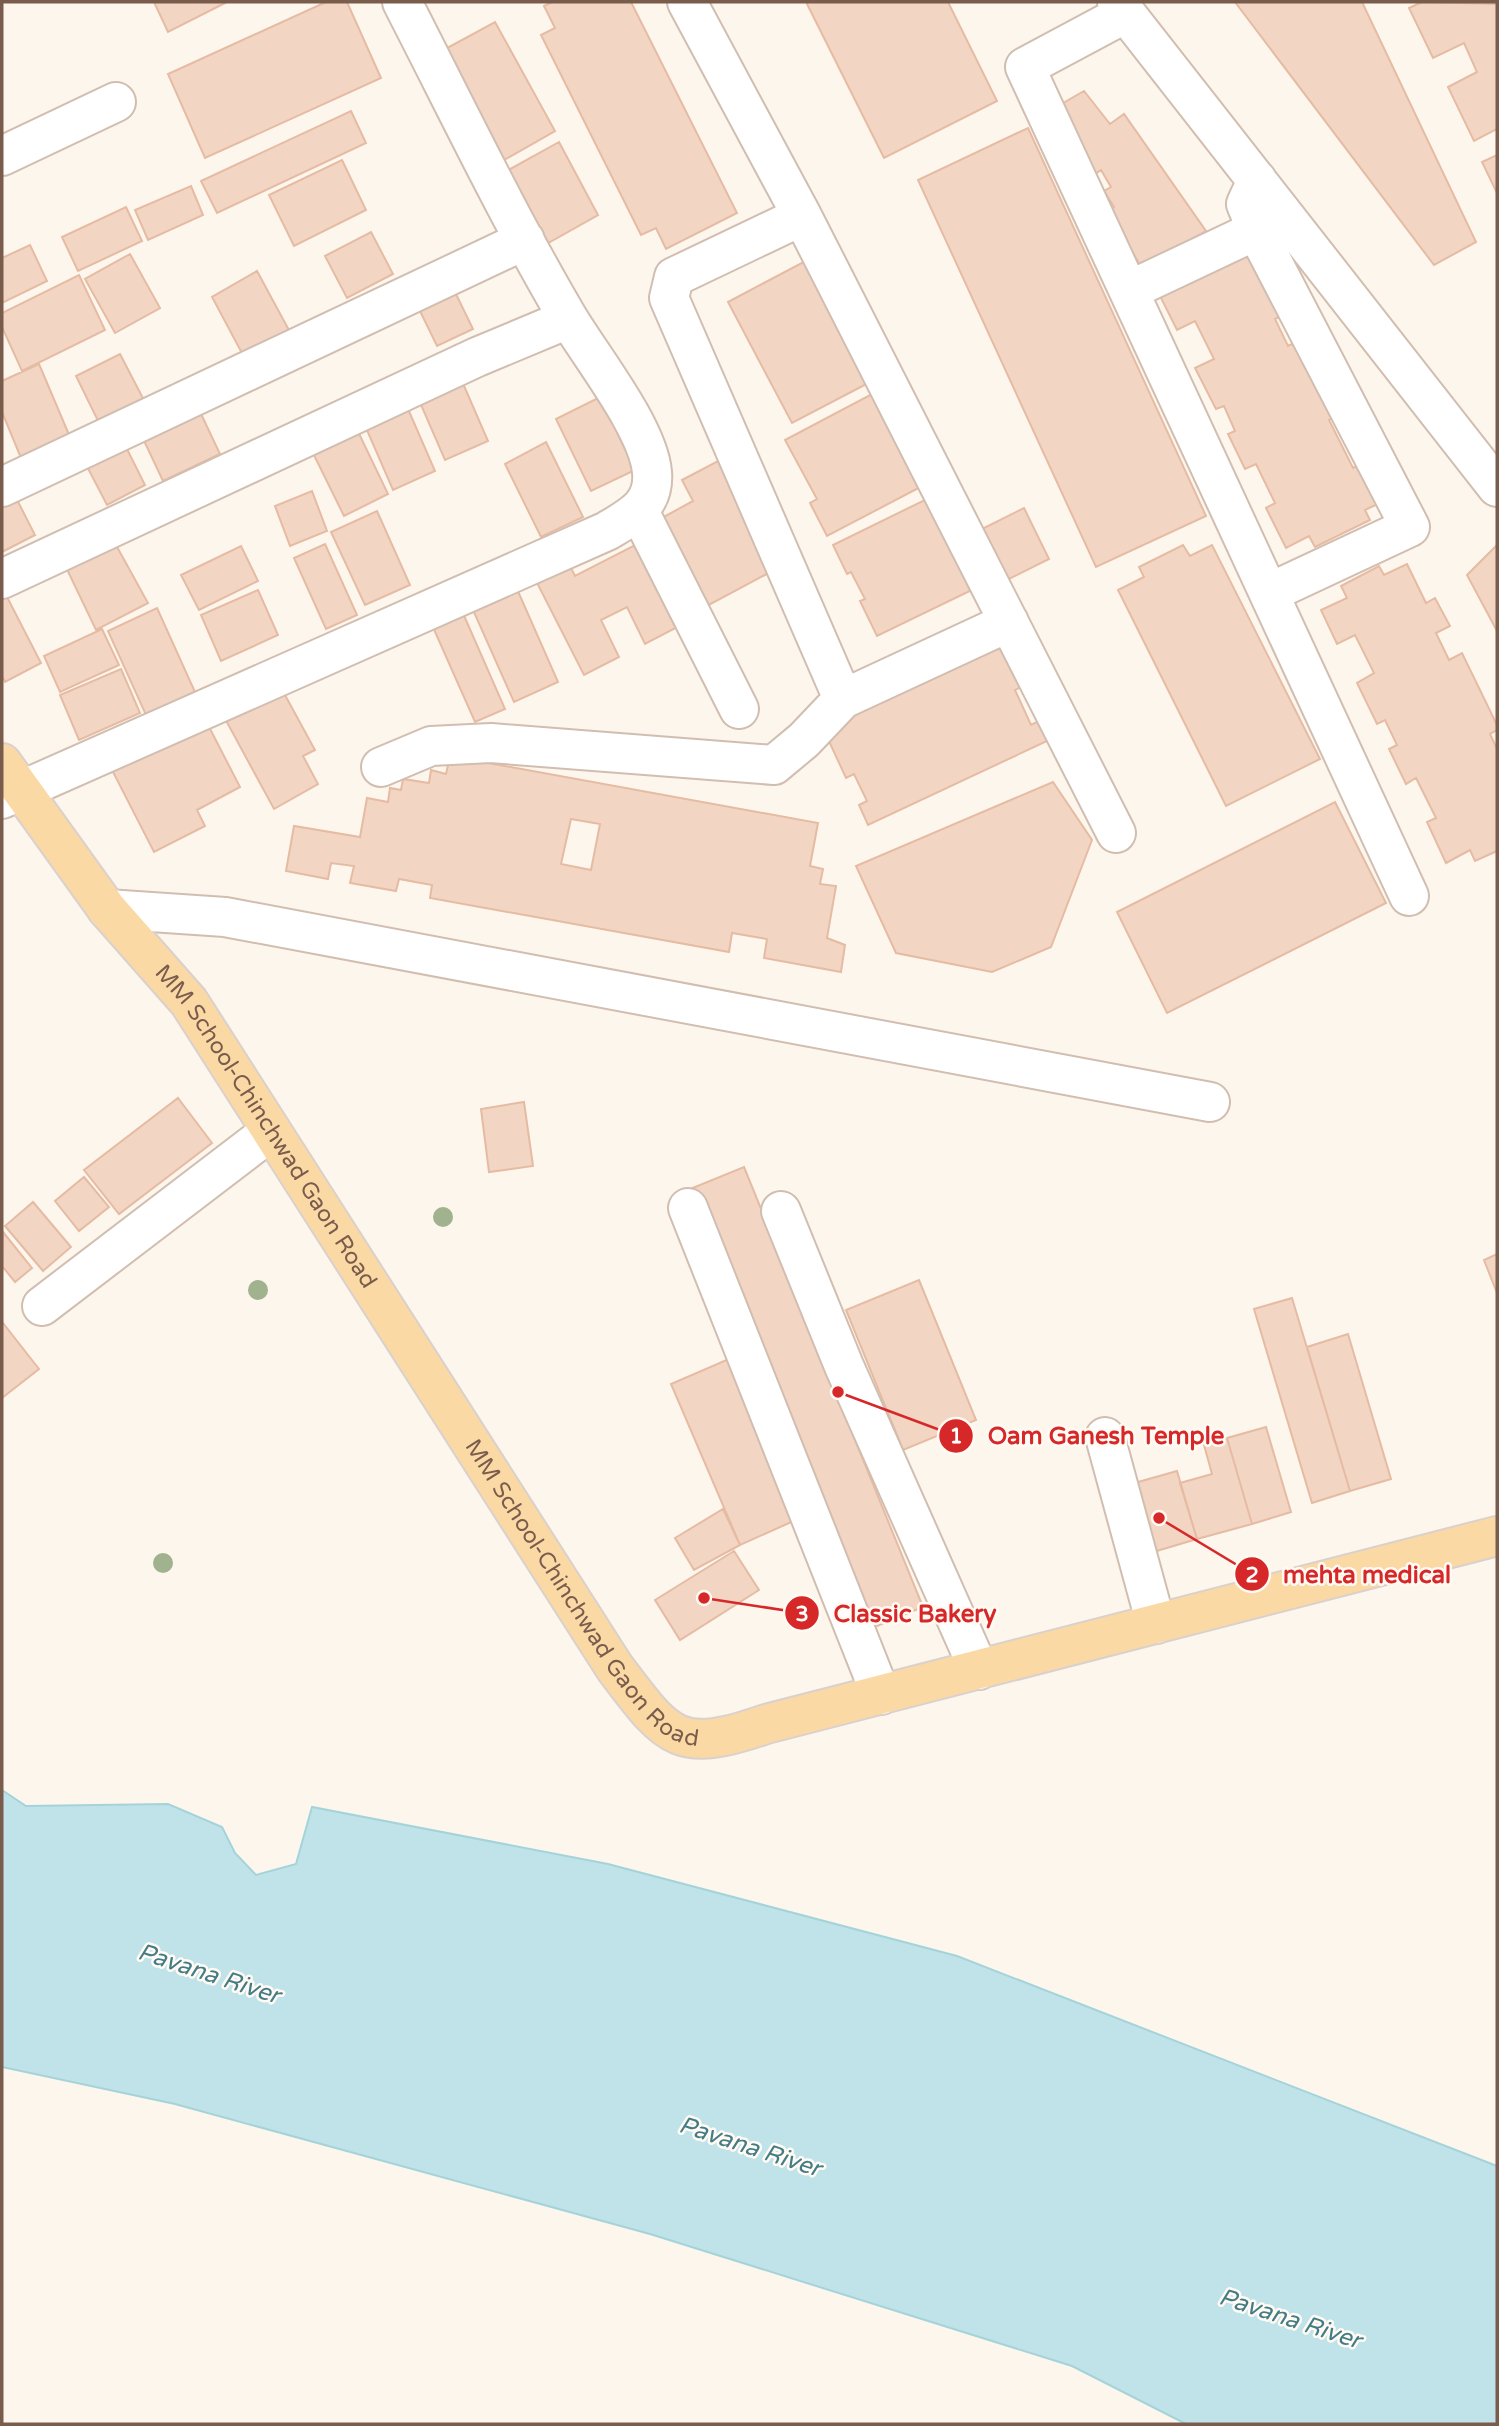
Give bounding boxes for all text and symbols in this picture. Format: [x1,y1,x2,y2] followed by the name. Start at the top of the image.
[149,959,383,1294] street label: MM School-Chinchwad Gaon Road
[939,1413,1238,1458] callout: Oam Ganesh Temple
[988,1422,1225,1451] text: Oam Ganesh Temple
[949,1424,963,1449] text: 1
[459,1434,701,1753] street label: MM School-Chinchwad Gaon Road
[1234,1552,1465,1597] callout: mehta medical
[1283,1561,1451,1590] text: mehta medical
[1245,1563,1259,1588] text: 2
[784,1591,1010,1636] callout: Classic Bakery
[834,1600,997,1629] text: Classic Bakery
[795,1602,809,1627] text: 3
[134,1937,286,2011] water label: Pavana River
[675,2110,827,2184] water label: Pavana River
[1215,2282,1367,2356] water label: Pavana River

